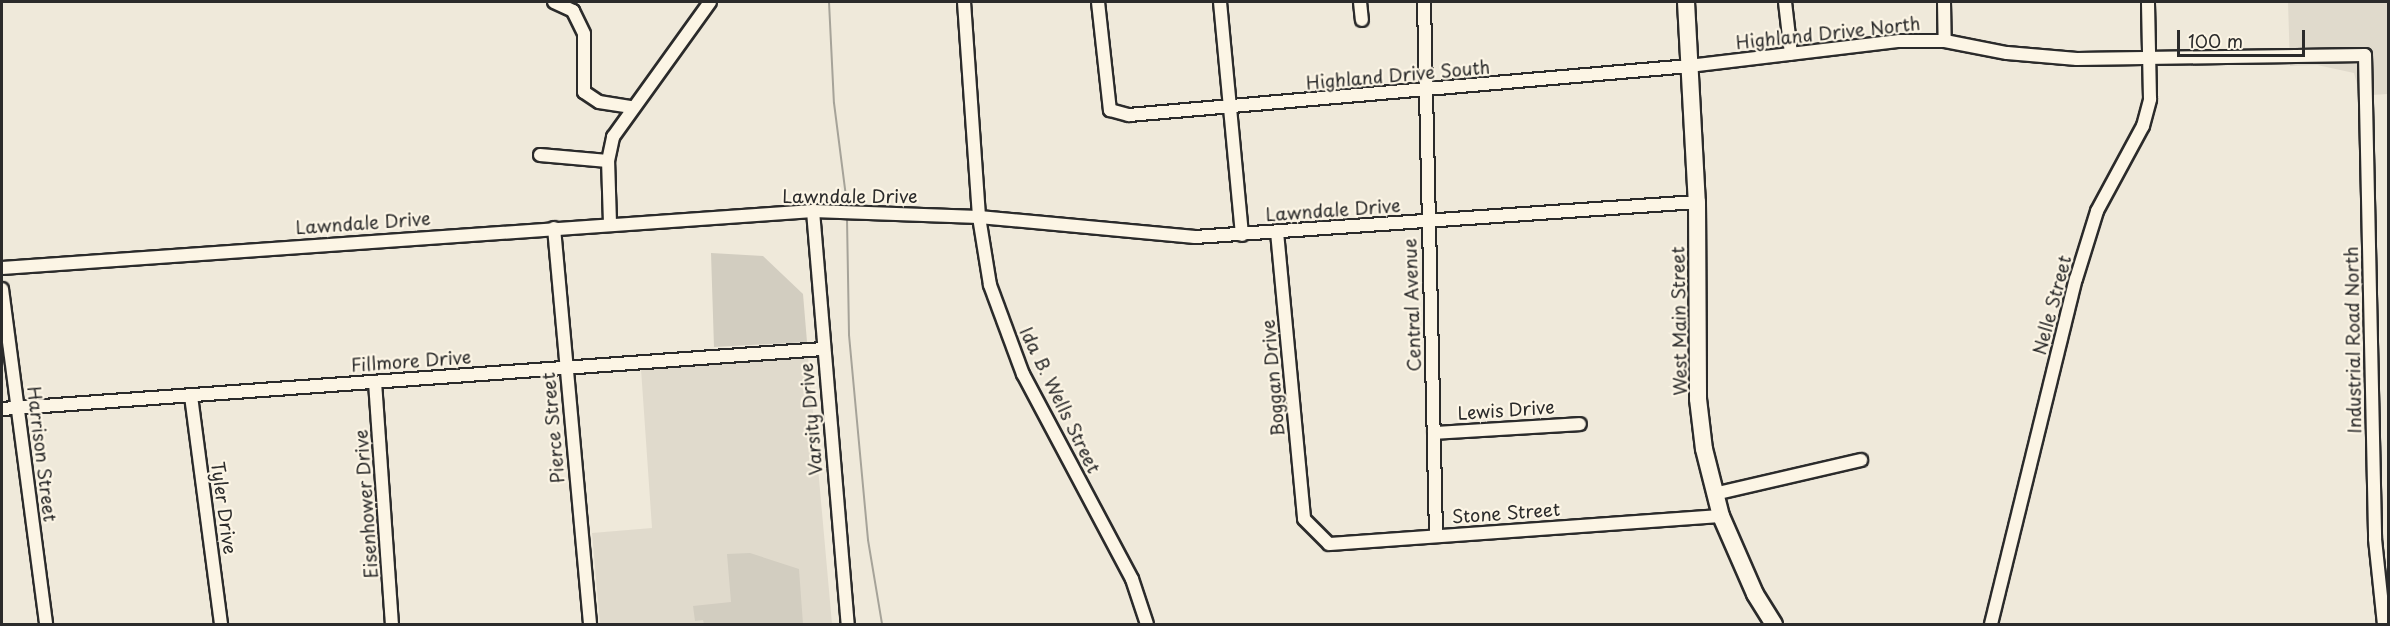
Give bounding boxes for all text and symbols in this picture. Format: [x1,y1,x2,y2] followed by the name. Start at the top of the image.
[1734,13,1922,53] street label: Highland Drive North
[2180,18,2308,56] scale bar
[2188,27,2243,54] text: 100 m
[1305,56,1491,94] street label: Highland Drive South
[782,185,918,207] street label: Lawndale Drive
[1264,194,1402,226] street label: Lawndale Drive
[294,207,432,239] street label: Lawndale Drive
[1399,238,1425,372] street label: Central Avenue
[1667,245,1691,397] street label: West Main Street
[2341,246,2365,434] street label: Industrial Road North
[2028,253,2076,357] street label: Nelle Street
[1257,319,1289,437] street label: Boggan Drive
[1015,323,1105,477] street label: Ida B. Wells Street
[350,346,472,376] street label: Fillmore Drive
[795,362,827,476] street label: Varsity Drive
[537,371,569,485] street label: Pierce Street
[23,385,61,523] street label: Harrison Street
[1457,396,1555,424] street label: Lewis Drive
[350,429,382,579] street label: Eisenhower Drive
[207,460,241,556] street label: Tyler Drive
[1451,498,1561,528] street label: Stone Street

